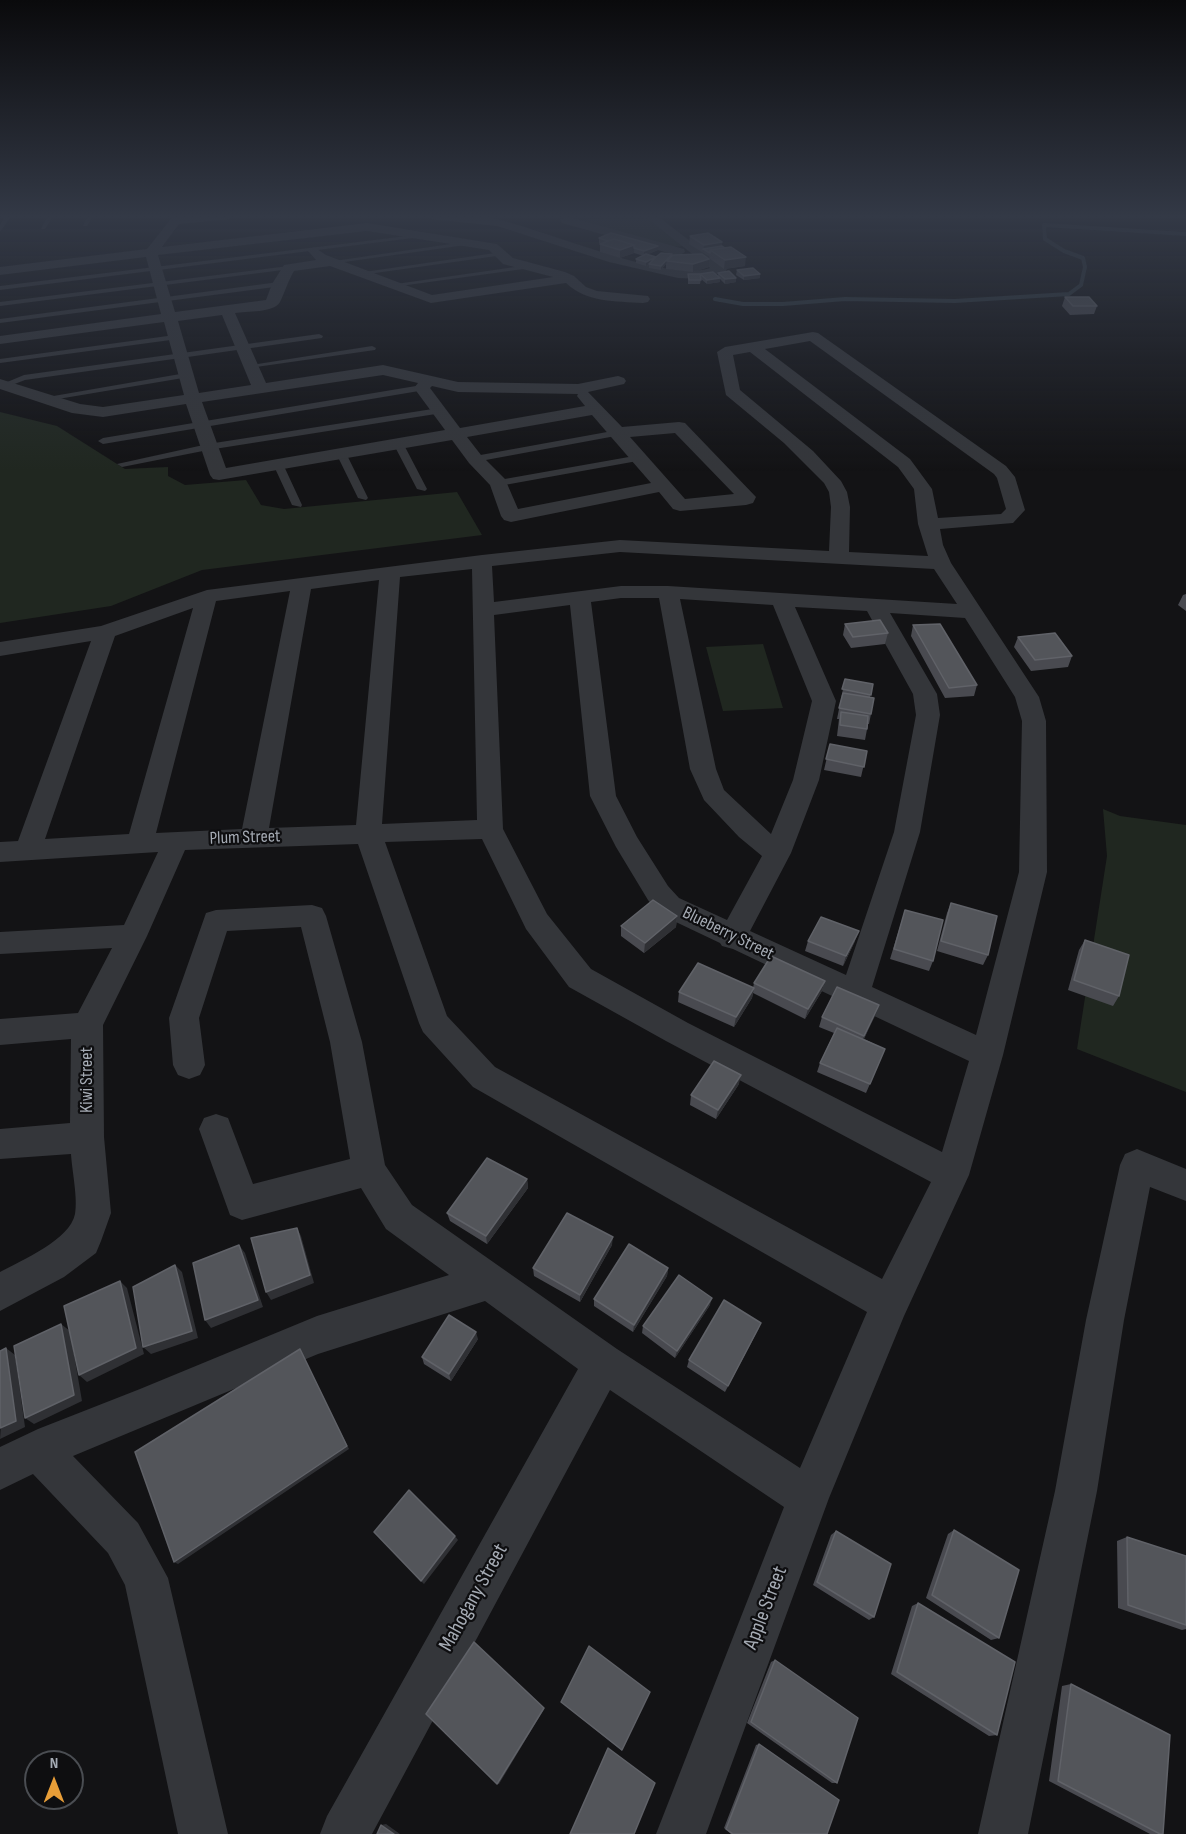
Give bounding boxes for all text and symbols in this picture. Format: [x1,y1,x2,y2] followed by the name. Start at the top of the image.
[209,826,281,850] street label: Plum Street
[679,903,777,965] street label: Blueberry Street
[76,1047,98,1113] street label: Kiwi Street
[434,1540,514,1656] street label: Mahogany Street
[739,1563,793,1653] street label: Apple Street
[24,1750,84,1810] north arrow
[50,1754,58,1773] text: N

